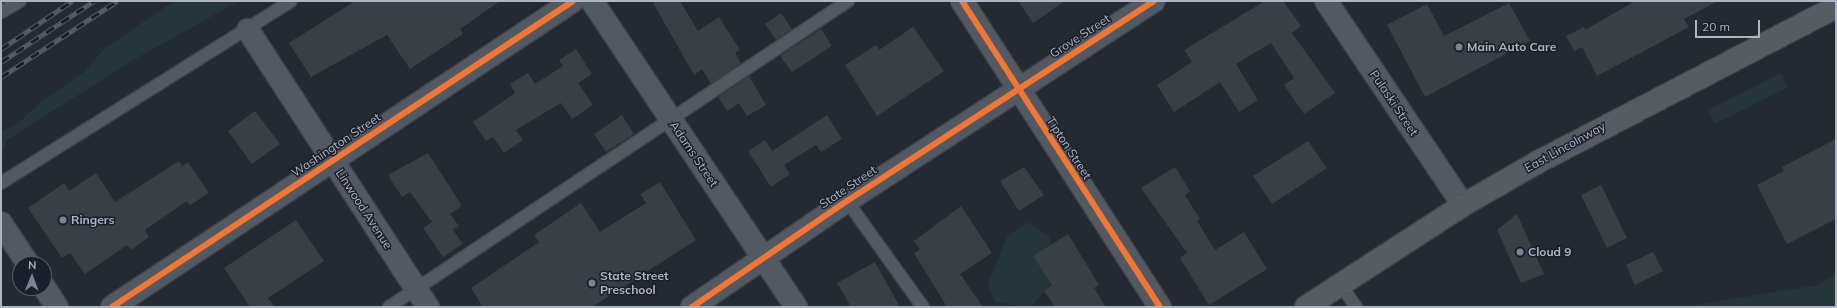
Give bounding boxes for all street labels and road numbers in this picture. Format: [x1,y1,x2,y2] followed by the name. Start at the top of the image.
[1047,11,1113,61] street label: Grove Street
[1367,67,1421,139] street label: Pulaski Street
[289,110,383,180] street label: Washington Street
[1043,114,1095,182] street label: Tipton Street
[667,118,721,190] street label: Adams Street
[1522,119,1608,175] street label: East Lincolnway
[817,163,879,211] street label: State Street
[333,166,395,252] street label: Linwood Avenue

